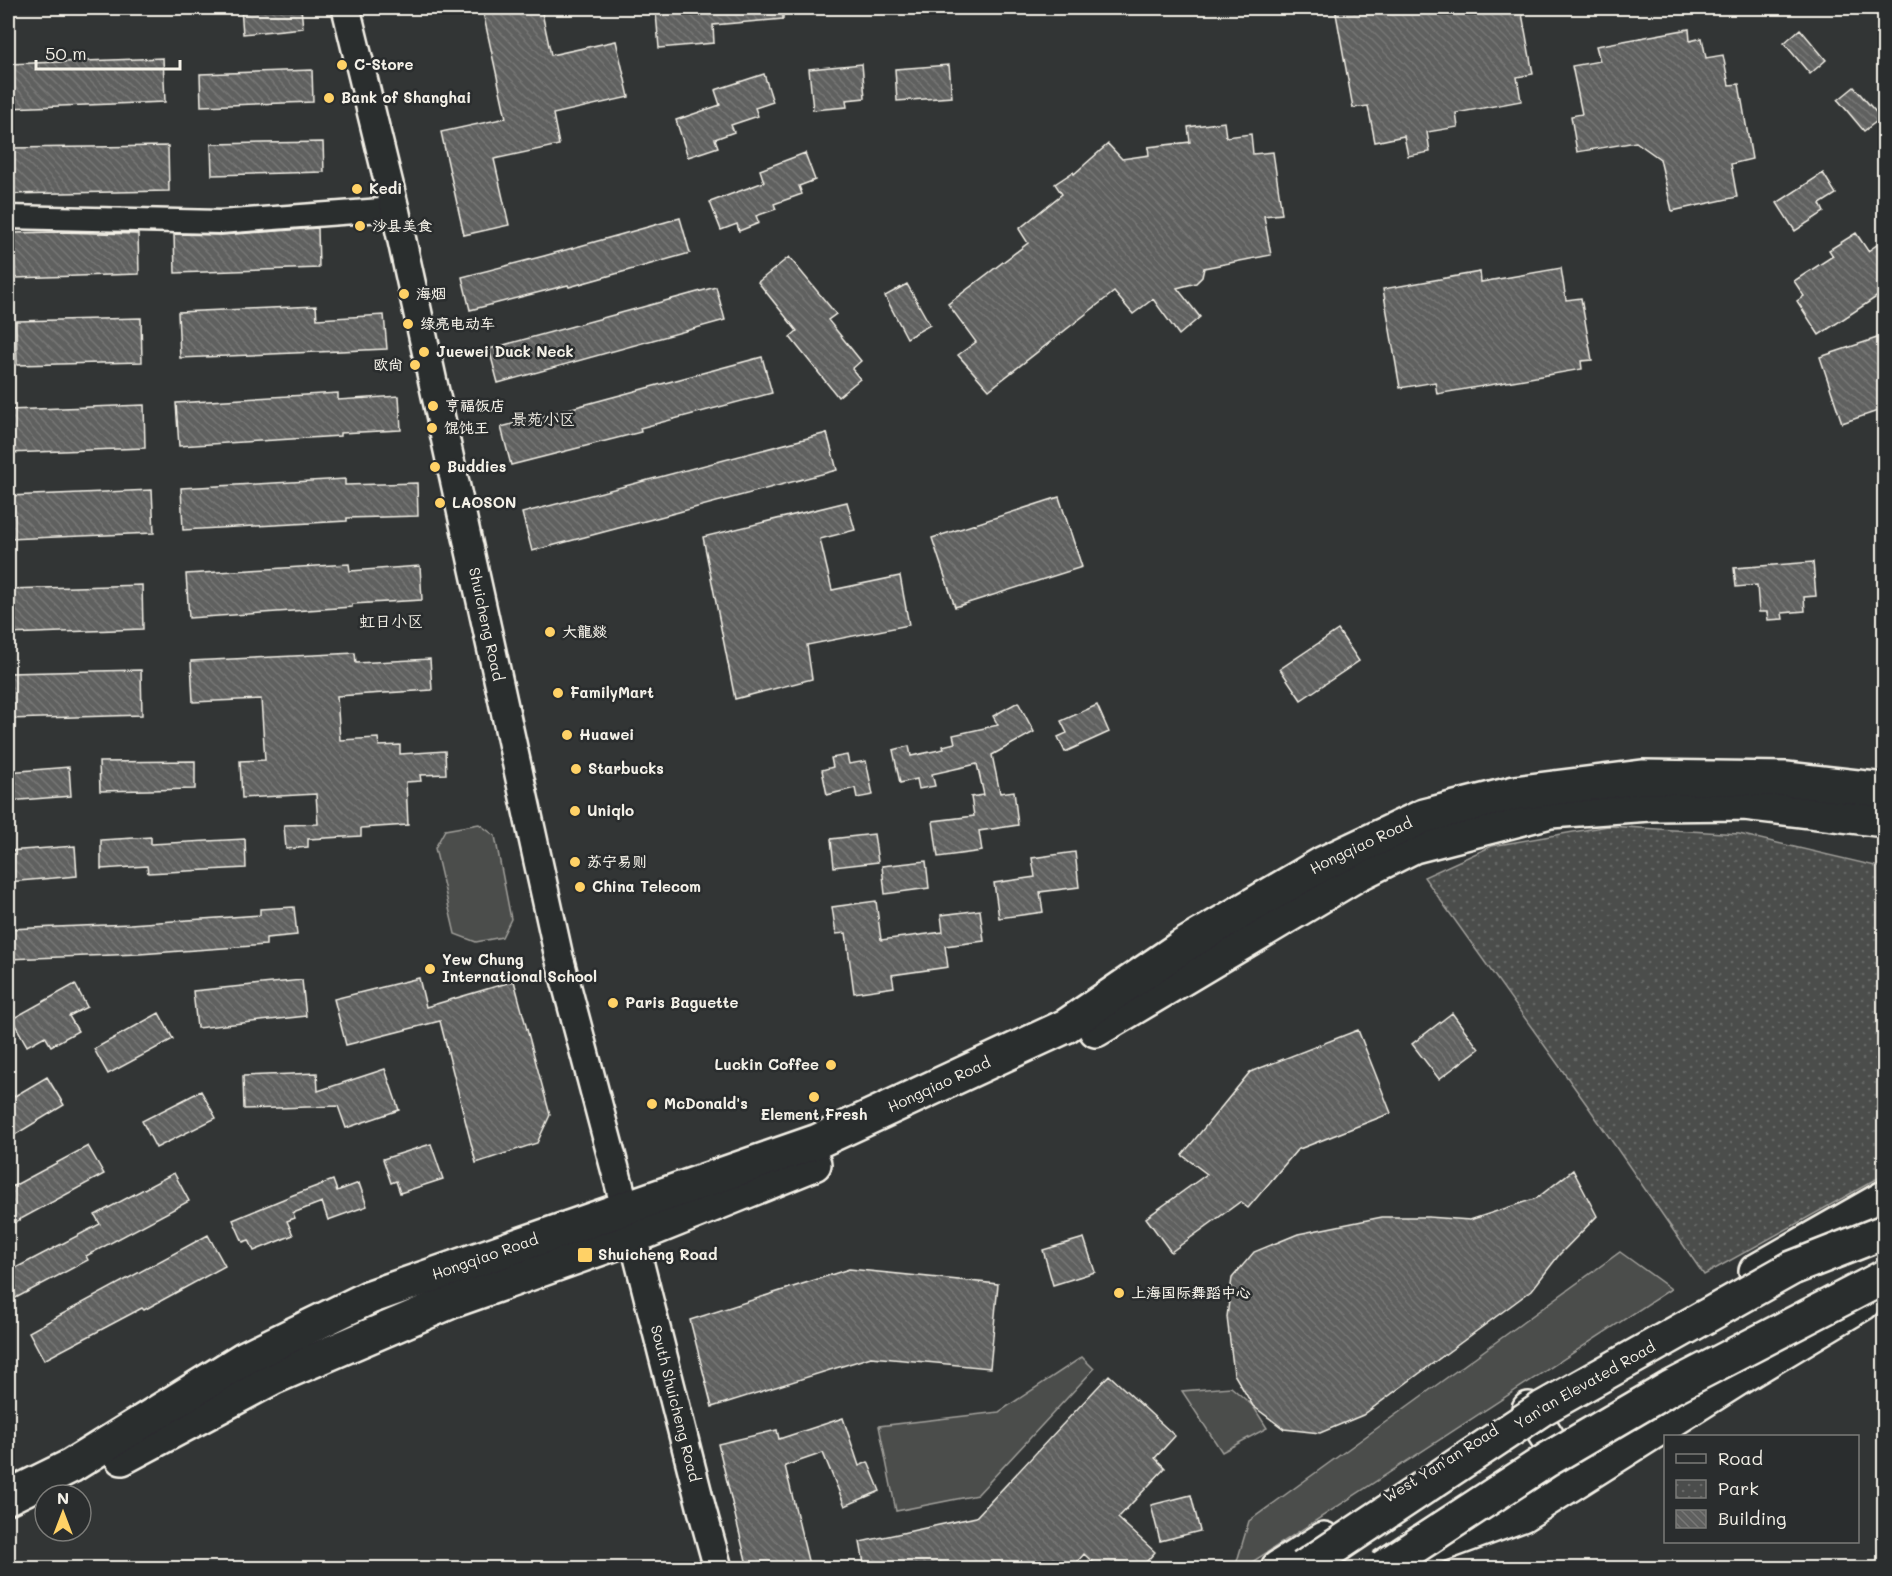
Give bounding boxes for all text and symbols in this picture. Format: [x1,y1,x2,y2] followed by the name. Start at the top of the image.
[36,33,180,71] scale bar
[45,41,87,65] text: 50 m
[354,54,413,74] place label: C-Store
[335,58,349,72] marker: C-Store
[341,87,471,107] place label: Bank of Shanghai
[322,91,336,105] marker: Bank of Shanghai
[369,178,402,198] place label: Kedi
[350,182,364,196] marker: Kedi
[372,215,432,235] place label: 沙县美食
[353,219,367,233] marker: 沙县美食
[416,283,446,303] place label: 海烟
[397,287,411,301] marker: 海烟
[420,313,495,333] place label: 绿亮电动车
[401,317,415,331] marker: 绿亮电动车
[436,341,574,361] place label: Juewei Duck Neck
[417,345,431,359] marker: Juewei Duck Neck
[373,354,403,374] place label: 欧尚
[408,358,422,372] marker: 欧尚
[445,395,505,415] place label: 亨福饭店
[426,399,440,413] marker: 亨福饭店
[511,408,575,429] district label: 景苑小区
[444,417,489,437] place label: 馄饨王
[425,421,439,435] marker: 馄饨王
[447,456,506,476] place label: Buddies
[428,460,442,474] marker: Buddies
[452,492,516,512] place label: LAOSON
[433,496,447,510] marker: LAOSON
[465,565,509,683] street label: Shuicheng Road
[359,610,423,631] district label: 虹日小区
[562,621,607,641] place label: 大龍燚
[543,625,557,639] marker: 大龍燚
[570,682,654,702] place label: FamilyMart
[551,686,565,700] marker: FamilyMart
[579,724,634,744] place label: Huawei
[560,728,574,742] marker: Huawei
[588,758,664,778] place label: Starbucks
[569,762,583,776] marker: Starbucks
[587,800,634,820] place label: Uniqlo
[568,804,582,818] marker: Uniqlo
[1306,812,1415,878] street label: Hongqiao Road
[587,851,647,871] place label: 苏宁易则
[568,855,582,869] marker: 苏宁易则
[592,876,701,896] place label: China Telecom
[573,880,587,894] marker: China Telecom
[442,949,597,986] place label: Yew Chung International School
[423,962,437,976] marker: Yew Chung International School
[625,992,738,1012] place label: Paris Baguette
[606,996,620,1010] marker: Paris Baguette
[884,1051,993,1116] street label: Hongqiao Road
[715,1054,819,1074] place label: Luckin Coffee
[824,1058,838,1072] marker: Luckin Coffee
[807,1090,821,1104] marker: Element Fresh
[664,1093,748,1113] place label: McDonald's
[645,1097,659,1111] marker: McDonald's
[761,1104,868,1124] place label: Element Fresh
[429,1228,541,1284] street label: Hongqiao Road
[598,1244,718,1264] place label: Shuicheng Road
[576,1246,594,1264] marker: Shuicheng Road
[1131,1282,1251,1302] place label: 上海国际舞蹈中心
[1112,1286,1126,1300] marker: 上海国际舞蹈中心
[647,1323,705,1484] street label: South Shuicheng Road
[1510,1336,1659,1433] street label: Yan'an Elevated Road
[1379,1420,1502,1507] street label: West Yan'an Road
[1664,1435,1859,1543] legend
[1718,1446,1763,1470] text: Road
[1718,1476,1759,1500] text: Park
[33,1483,93,1543] north arrow
[57,1487,69,1508] text: N
[1718,1506,1786,1530] text: Building

